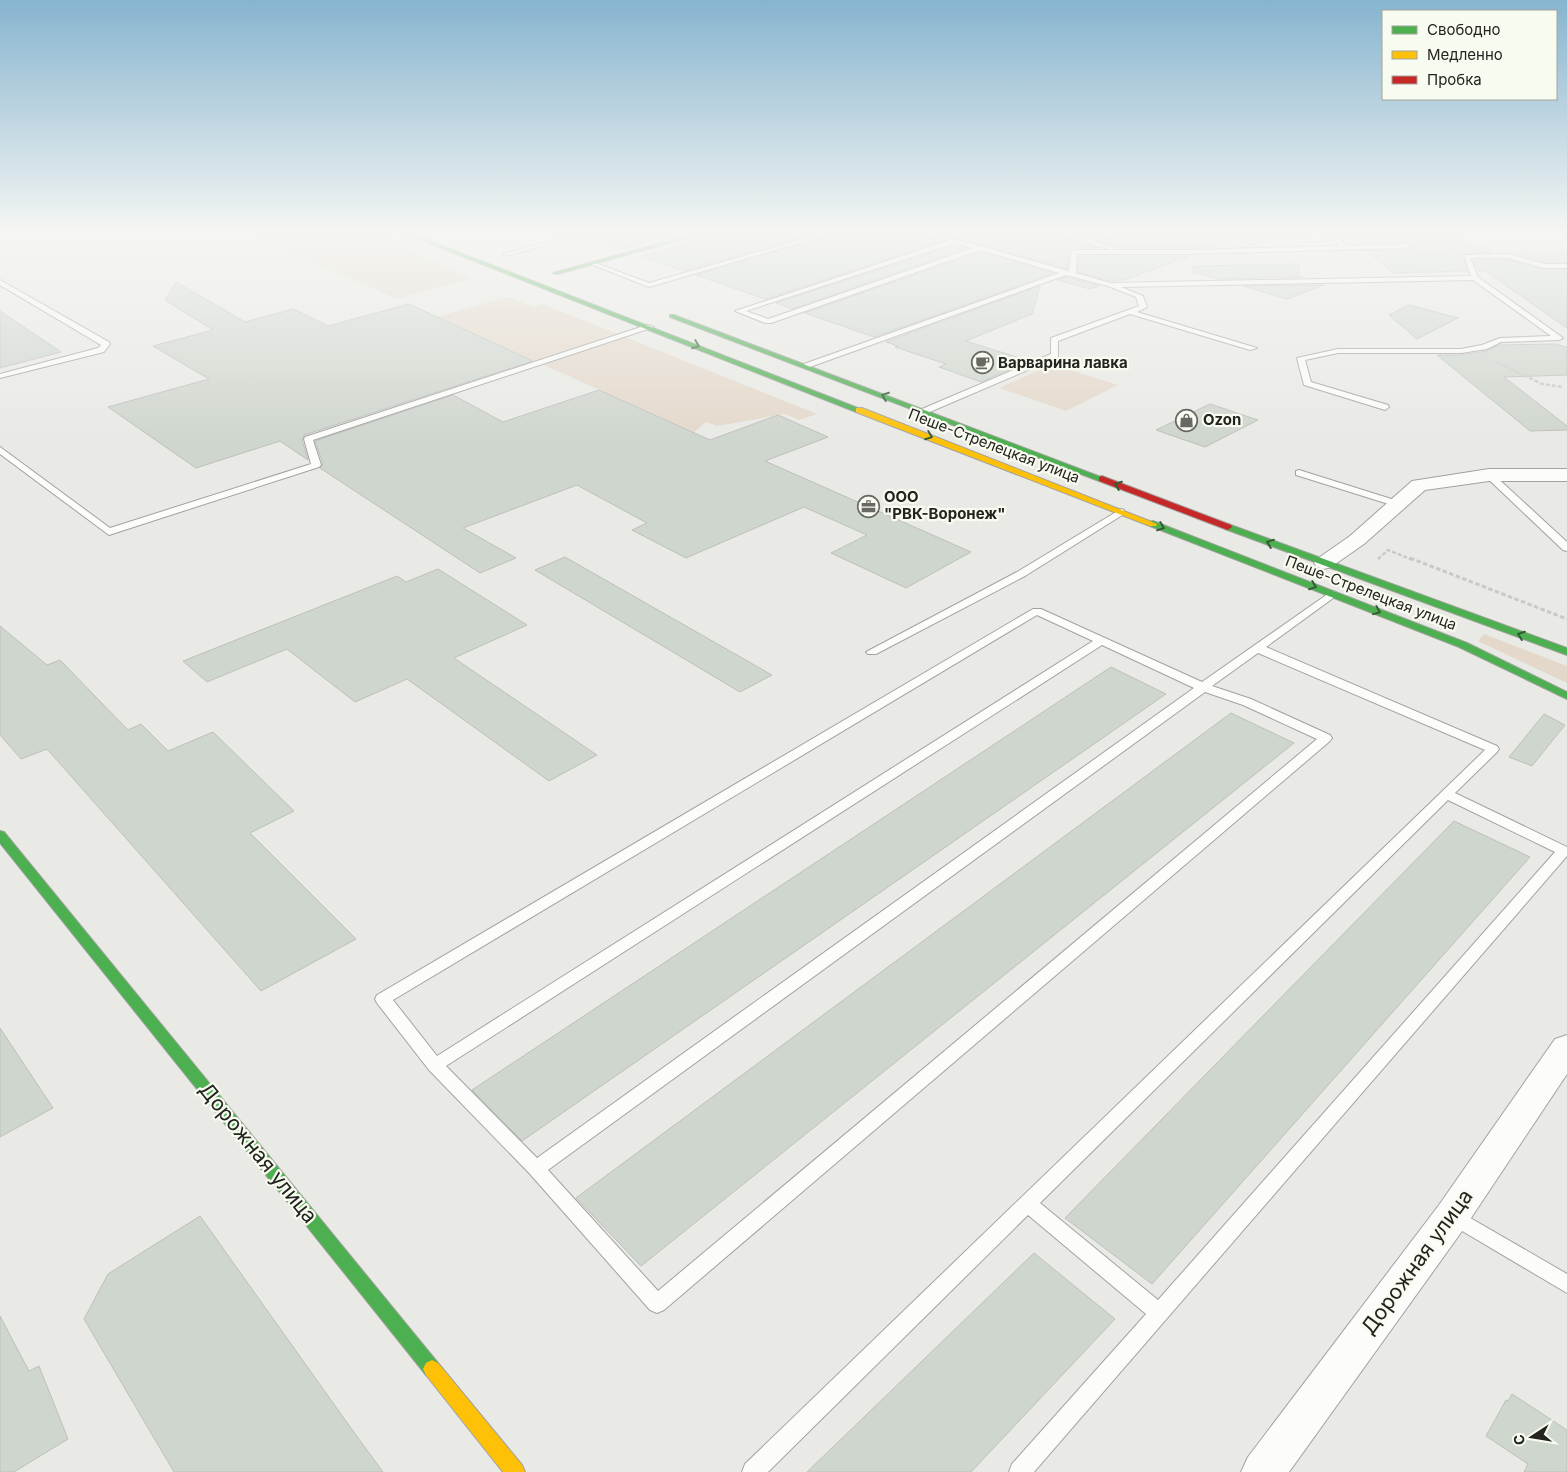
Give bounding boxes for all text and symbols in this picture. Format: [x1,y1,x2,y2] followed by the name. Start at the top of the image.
[1382,10,1557,100] legend
[1427,20,1501,39] text: Свободно
[1427,45,1503,64] text: Медленно
[1427,70,1482,89] text: Пробка
[691,339,700,349] one-way arrow
[970,351,994,375] cafe icon: Варварина лавка
[998,353,1128,372] place label: Варварина лавка
[881,392,890,402] one-way arrow
[906,404,1083,487] street label: Пеше-Стрелецкая улица
[1175,408,1199,432] shop icon: Ozon
[1203,410,1241,429] place label: Ozon
[924,430,932,440] one-way arrow
[1115,481,1123,491] one-way arrow
[884,487,1006,523] place label: ООО "РВК-Воронеж"
[856,494,880,518] office icon: ООО "РВК-Воронеж"
[1157,521,1165,531] one-way arrow
[1266,539,1275,549] one-way arrow
[1283,551,1460,634] street label: Пеше-Стрелецкая улица
[1308,580,1317,590] one-way arrow
[1372,605,1381,616] one-way arrow
[1517,631,1526,641] one-way arrow
[194,1078,323,1228] street label: Дорожная улица
[1356,1184,1478,1339] street label: Дорожная улица
[1507,1412,1557,1462] north arrow
[1509,1433,1528,1447] text: С

